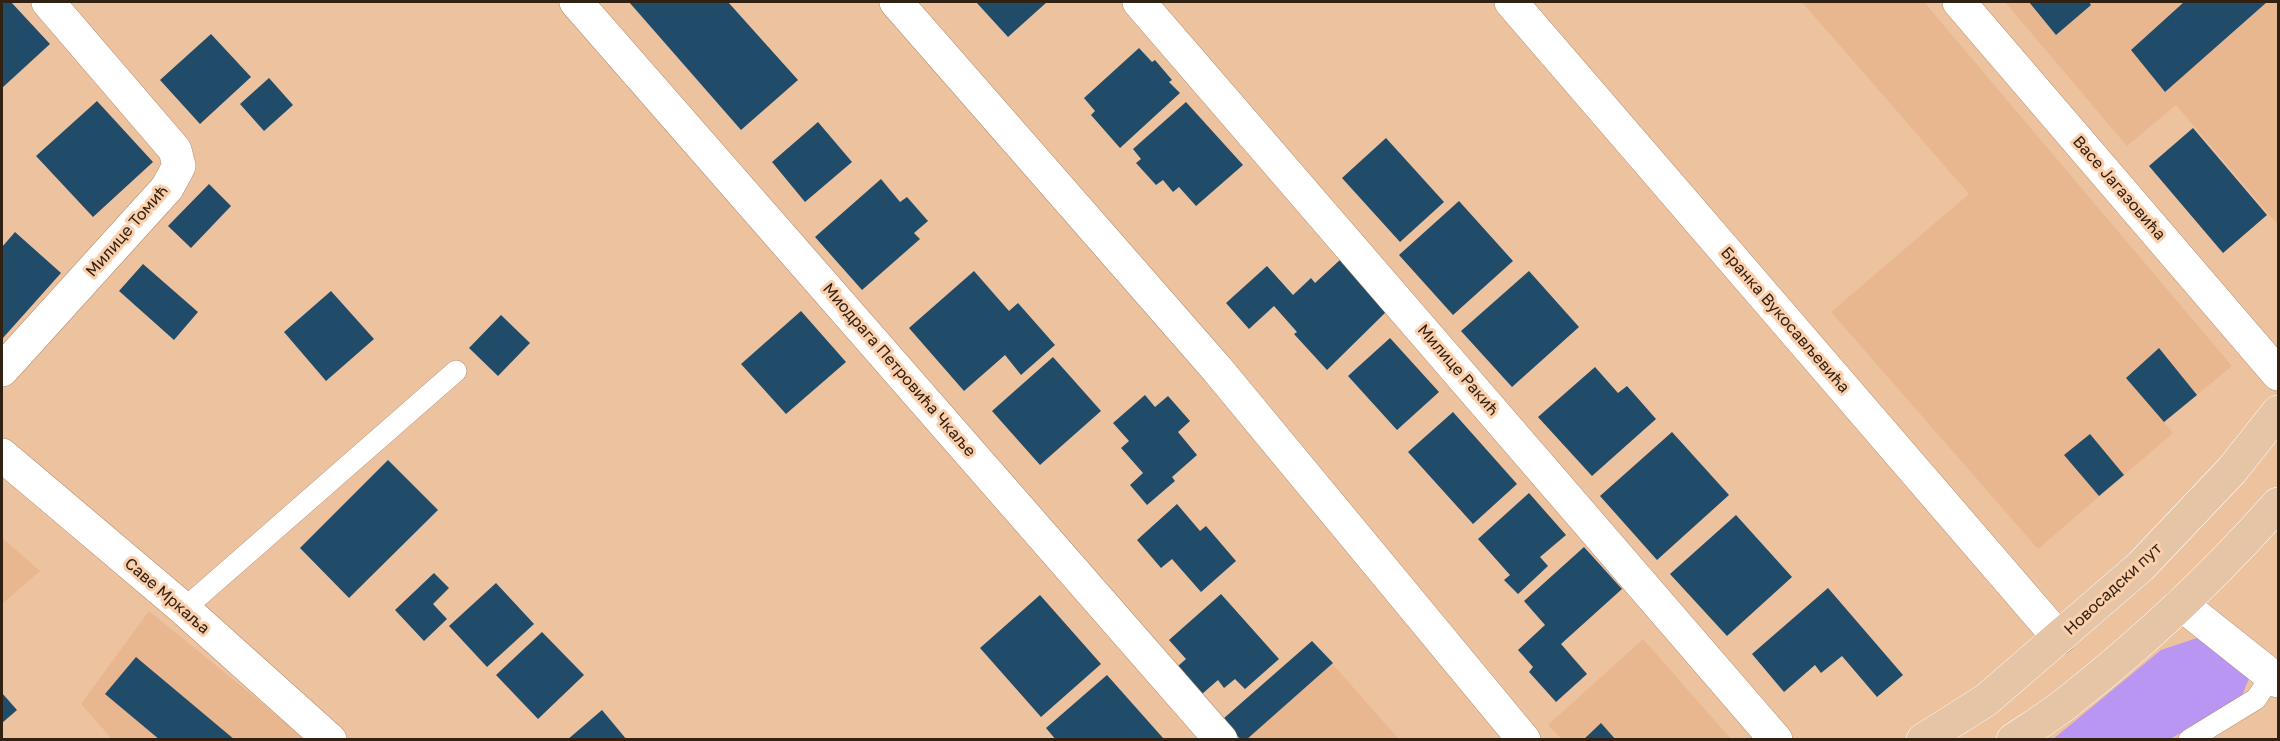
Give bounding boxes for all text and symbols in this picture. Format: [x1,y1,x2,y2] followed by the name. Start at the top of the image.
[2069,132,2169,244] street label: Васе Јагазовића
[82,181,172,281] street label: Милице Томић
[1716,243,1854,397] street label: Бранка Вукосављевића
[818,279,980,461] street label: Миодрага Петровића Чкаље
[1413,321,1503,419] street label: Милице Ракић
[2060,539,2166,639] street label: Новосадски пут
[121,554,213,638] street label: Саве Мркаља

